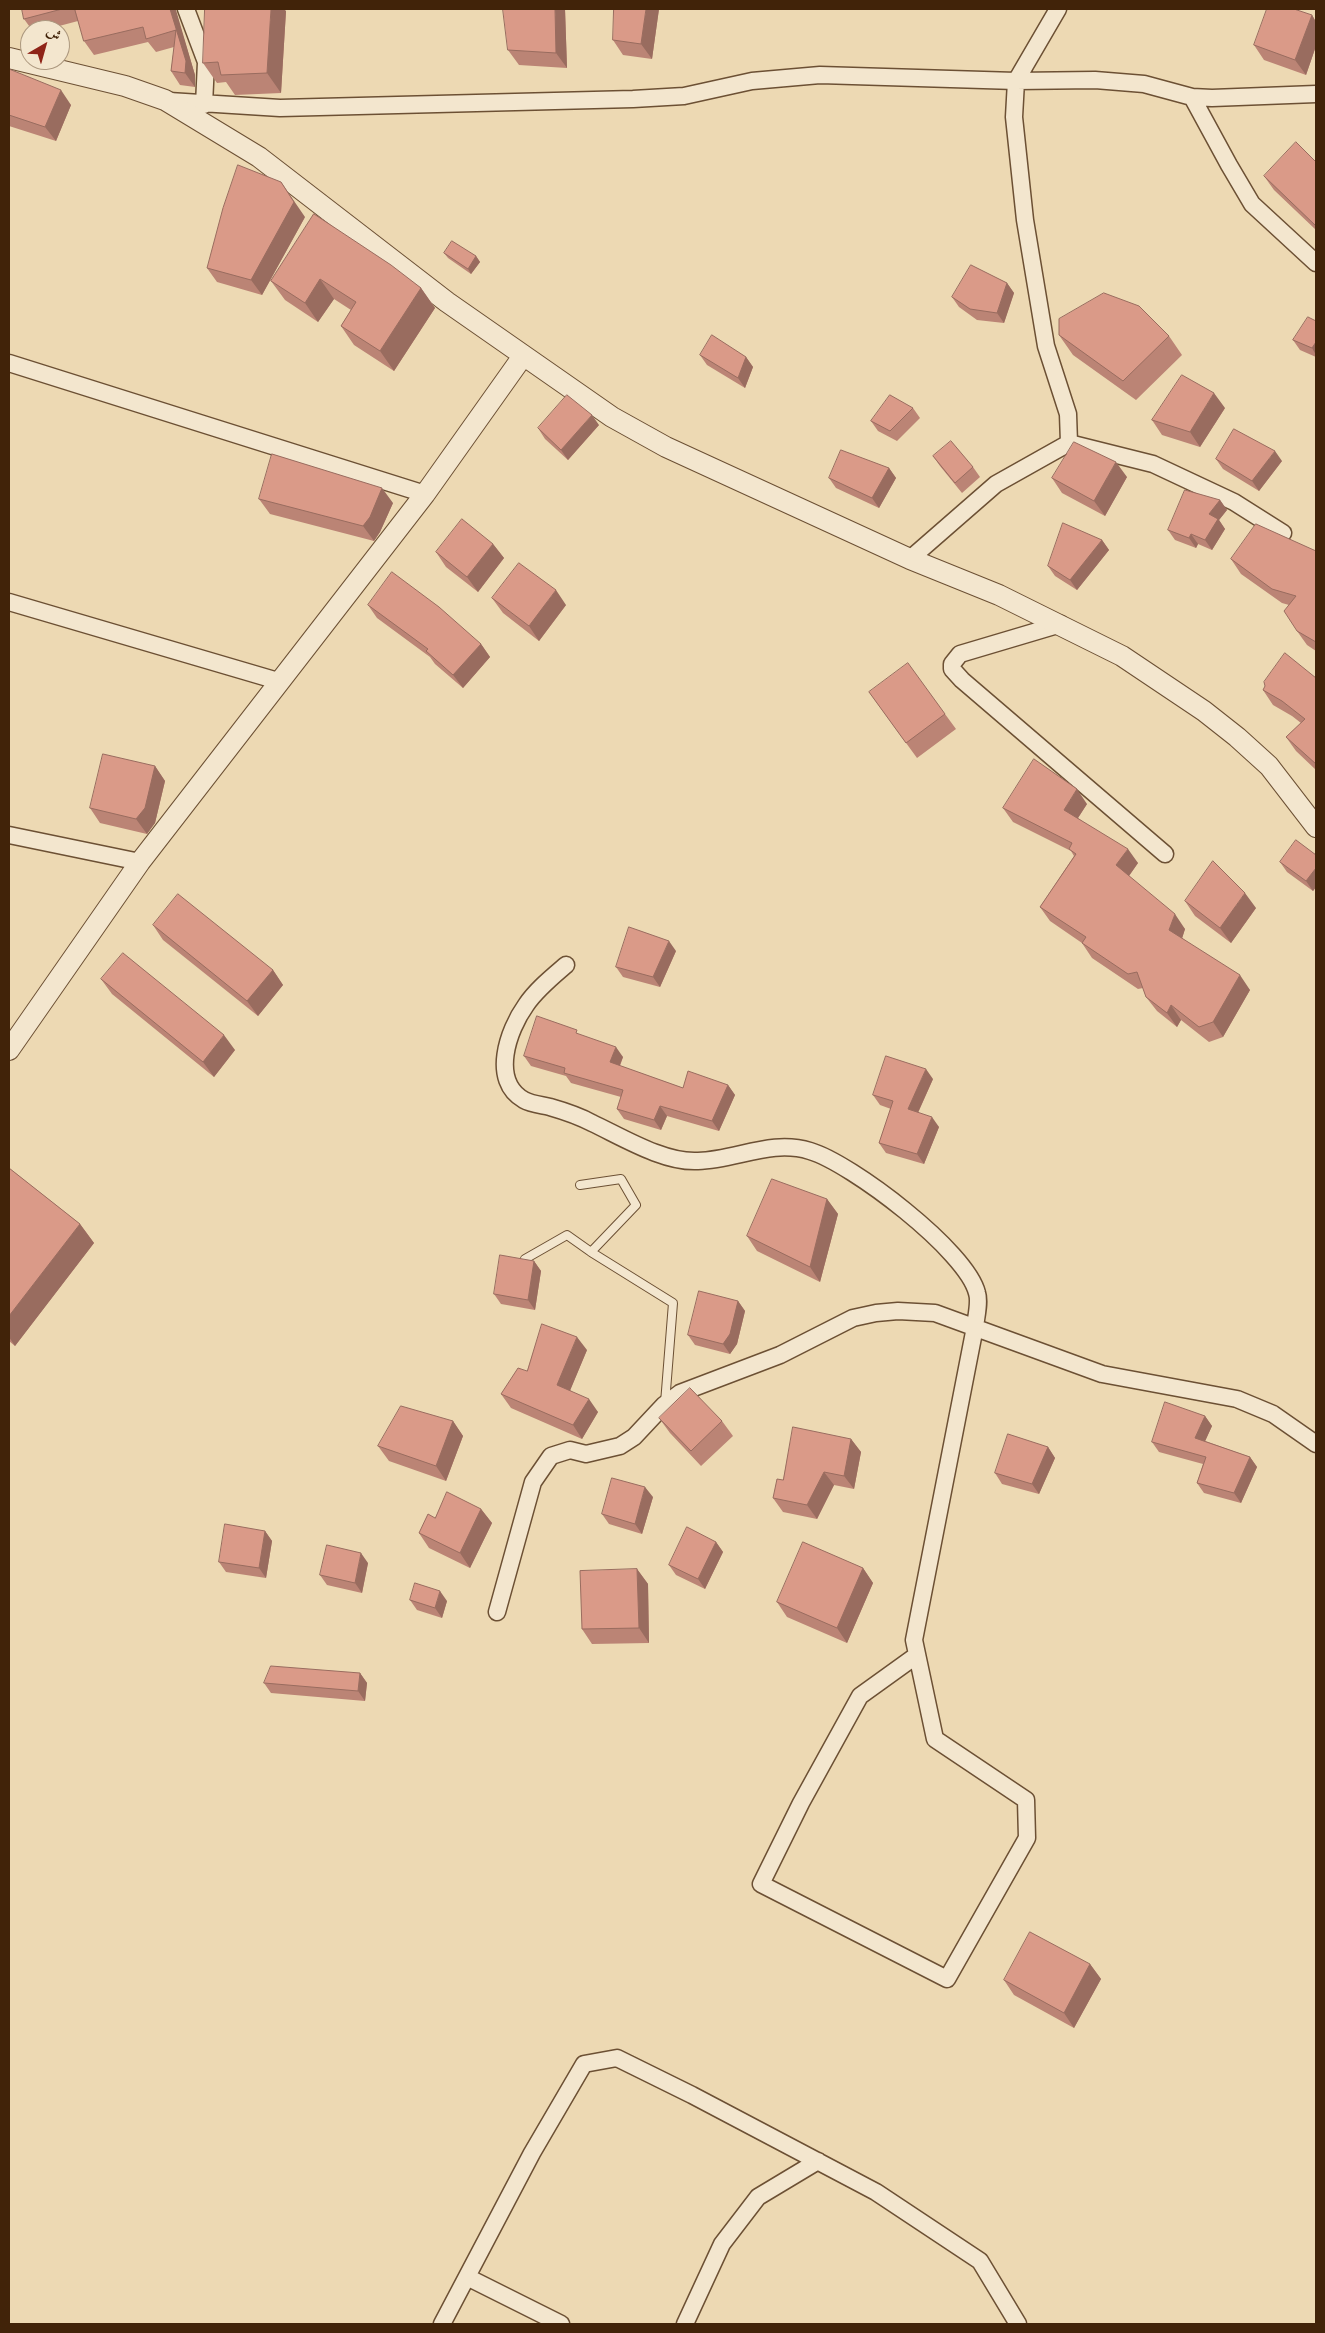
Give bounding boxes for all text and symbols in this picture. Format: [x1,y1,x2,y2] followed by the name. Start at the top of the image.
[20,20,70,70] north arrow
[43,23,65,45] text: ش

